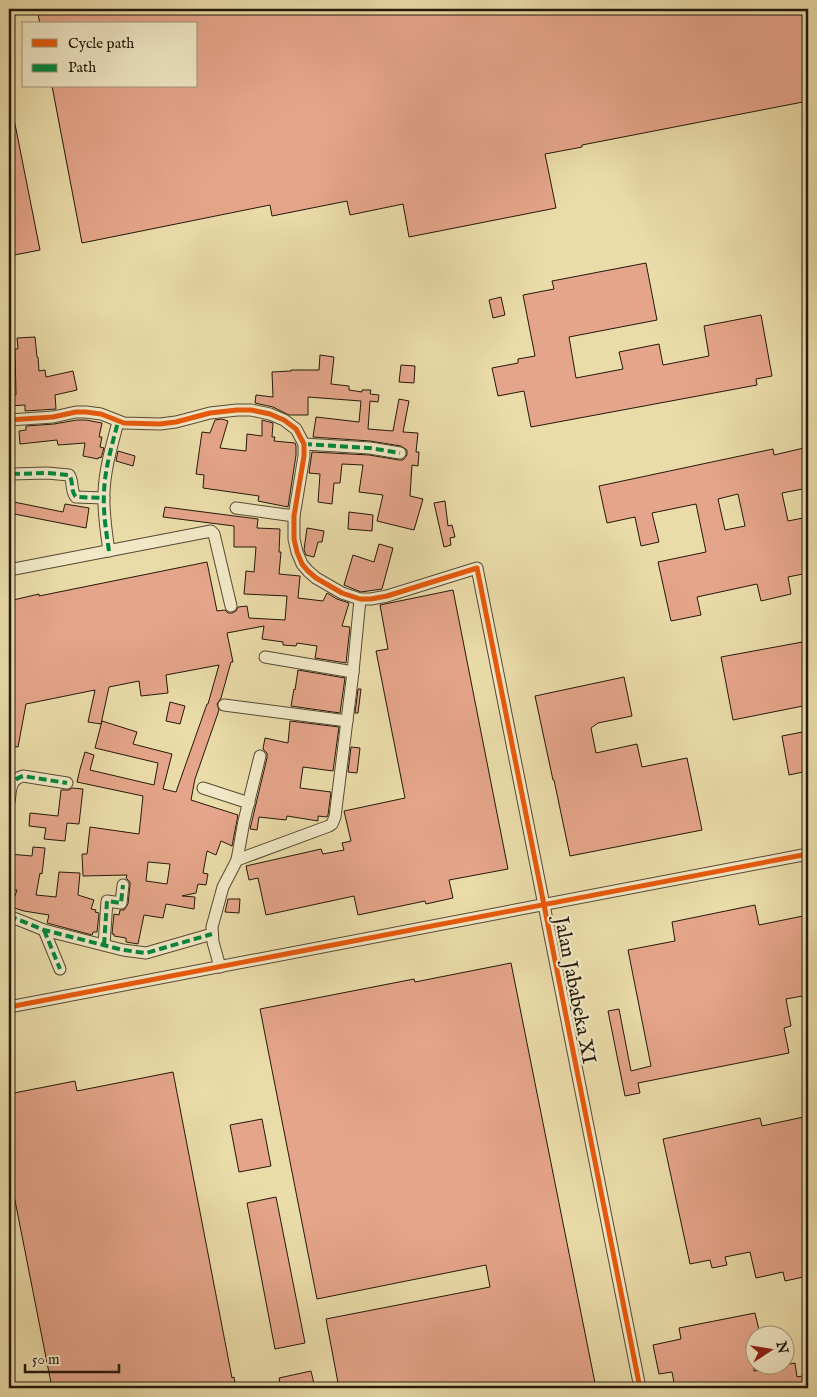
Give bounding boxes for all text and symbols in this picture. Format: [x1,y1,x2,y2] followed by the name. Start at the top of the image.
[22,22,198,88] legend
[68,34,134,53] text: Cycle path
[68,58,96,77] text: Path
[548,913,601,1066] street label: Jalan Jababeka XI
[744,1324,794,1374] north arrow
[771,1339,792,1355] text: N
[25,1342,119,1374] scale bar
[32,1350,60,1369] text: 50 m

